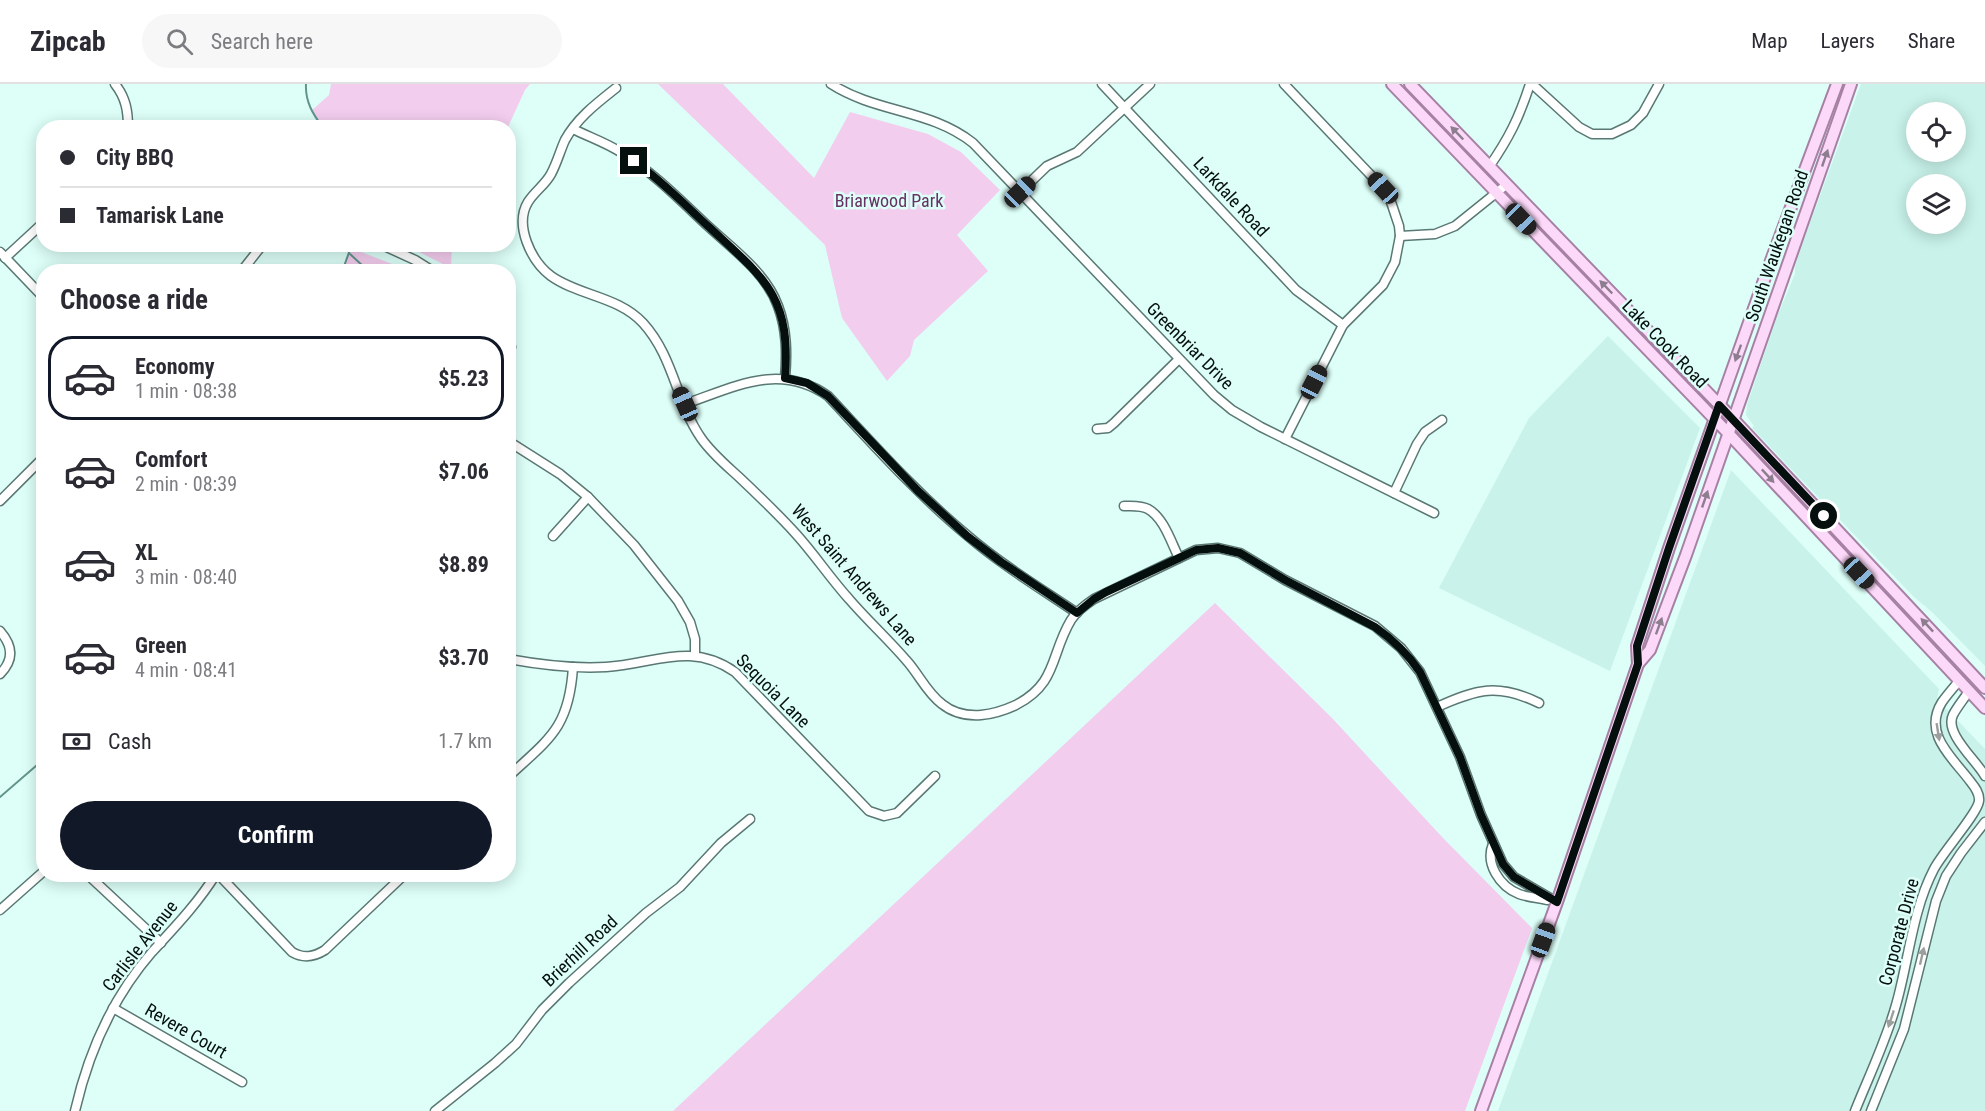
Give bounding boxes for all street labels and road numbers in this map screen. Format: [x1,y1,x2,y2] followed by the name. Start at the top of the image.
[1189,153,1273,241] street label: Larkdale Road
[1741,167,1812,324] street label: South Waukegan Road
[1618,295,1713,392] street label: Lake Cook Road
[1143,298,1238,393] street label: Greenbriar Drive
[787,500,921,649] street label: West Saint Andrews Lane
[732,649,815,732] street label: Sequoia Lane
[1874,876,1923,988] street label: Corporate Drive
[98,896,182,995] street label: Carlisle Avenue
[538,911,621,991] street label: Brierhill Road
[142,999,231,1062] street label: Revere Court

